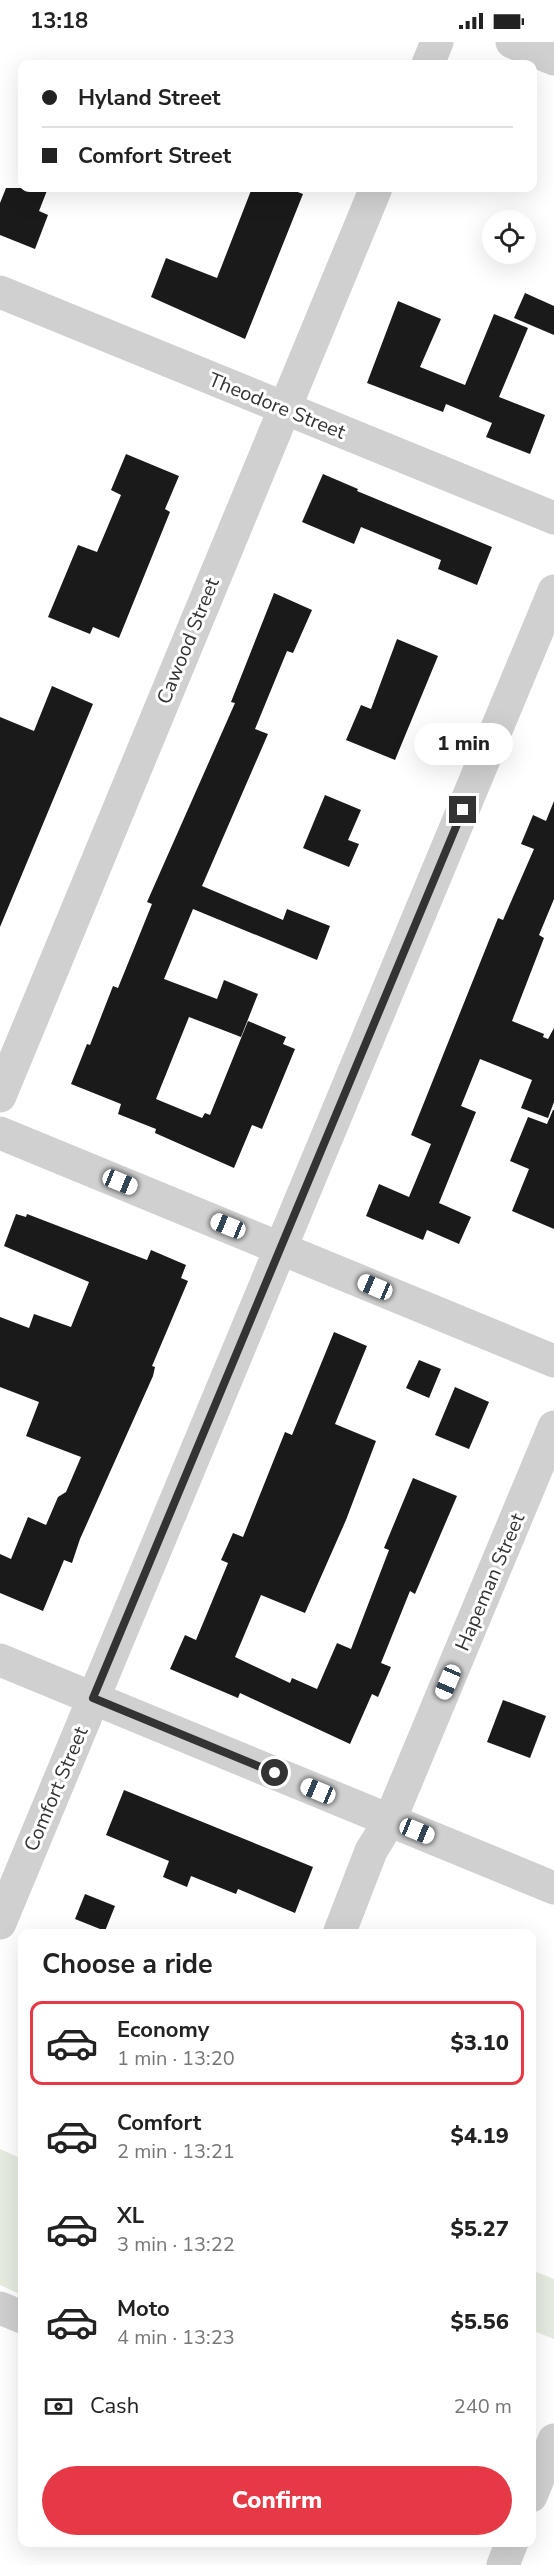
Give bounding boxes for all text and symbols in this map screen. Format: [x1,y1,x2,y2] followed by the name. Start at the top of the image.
[30,6,88,36] text: 13:18
[78,83,221,113] text: Hyland Street
[78,141,231,171] text: Comfort Street
[482,210,536,264] map controls
[482,210,536,264] button: locate
[205,366,350,446] street label: Theodore Street
[150,573,226,708] street label: Cawood Street
[414,723,512,765] callout: 1 min
[437,730,490,757] text: 1 min
[449,796,476,823] route end
[100,1167,140,1197] car
[208,1211,248,1241] car
[355,1272,395,1302] car
[449,1508,532,1655] street label: Hapeman Street
[433,1662,463,1702] car
[18,1722,95,1855] street label: Comfort Street
[261,1759,288,1786] route start
[298,1776,338,1806] car
[397,1816,437,1846] car
[42,1946,213,1983] text: Choose a ride
[117,2015,209,2045] text: Economy
[45,2016,99,2070] icon: car
[450,2028,509,2058] text: $3.10
[117,2045,235,2072] text: 1 min · 13:20
[117,2108,201,2138] text: Comfort
[45,2109,99,2163] icon: car
[450,2121,509,2151] text: $4.19
[117,2138,235,2165] text: 2 min · 13:21
[117,2201,144,2231] text: XL
[45,2202,99,2256] icon: car
[450,2214,509,2244] text: $5.27
[117,2231,235,2258] text: 3 min · 13:22
[117,2294,170,2324] text: Moto
[45,2295,99,2349] icon: car
[450,2307,509,2337] text: $5.56
[117,2324,235,2351] text: 4 min · 13:23
[42,2390,75,2423] icon: cash
[90,2391,139,2421] text: Cash
[454,2393,512,2420] text: 240 m
[42,2466,512,2535] button: Confirm

